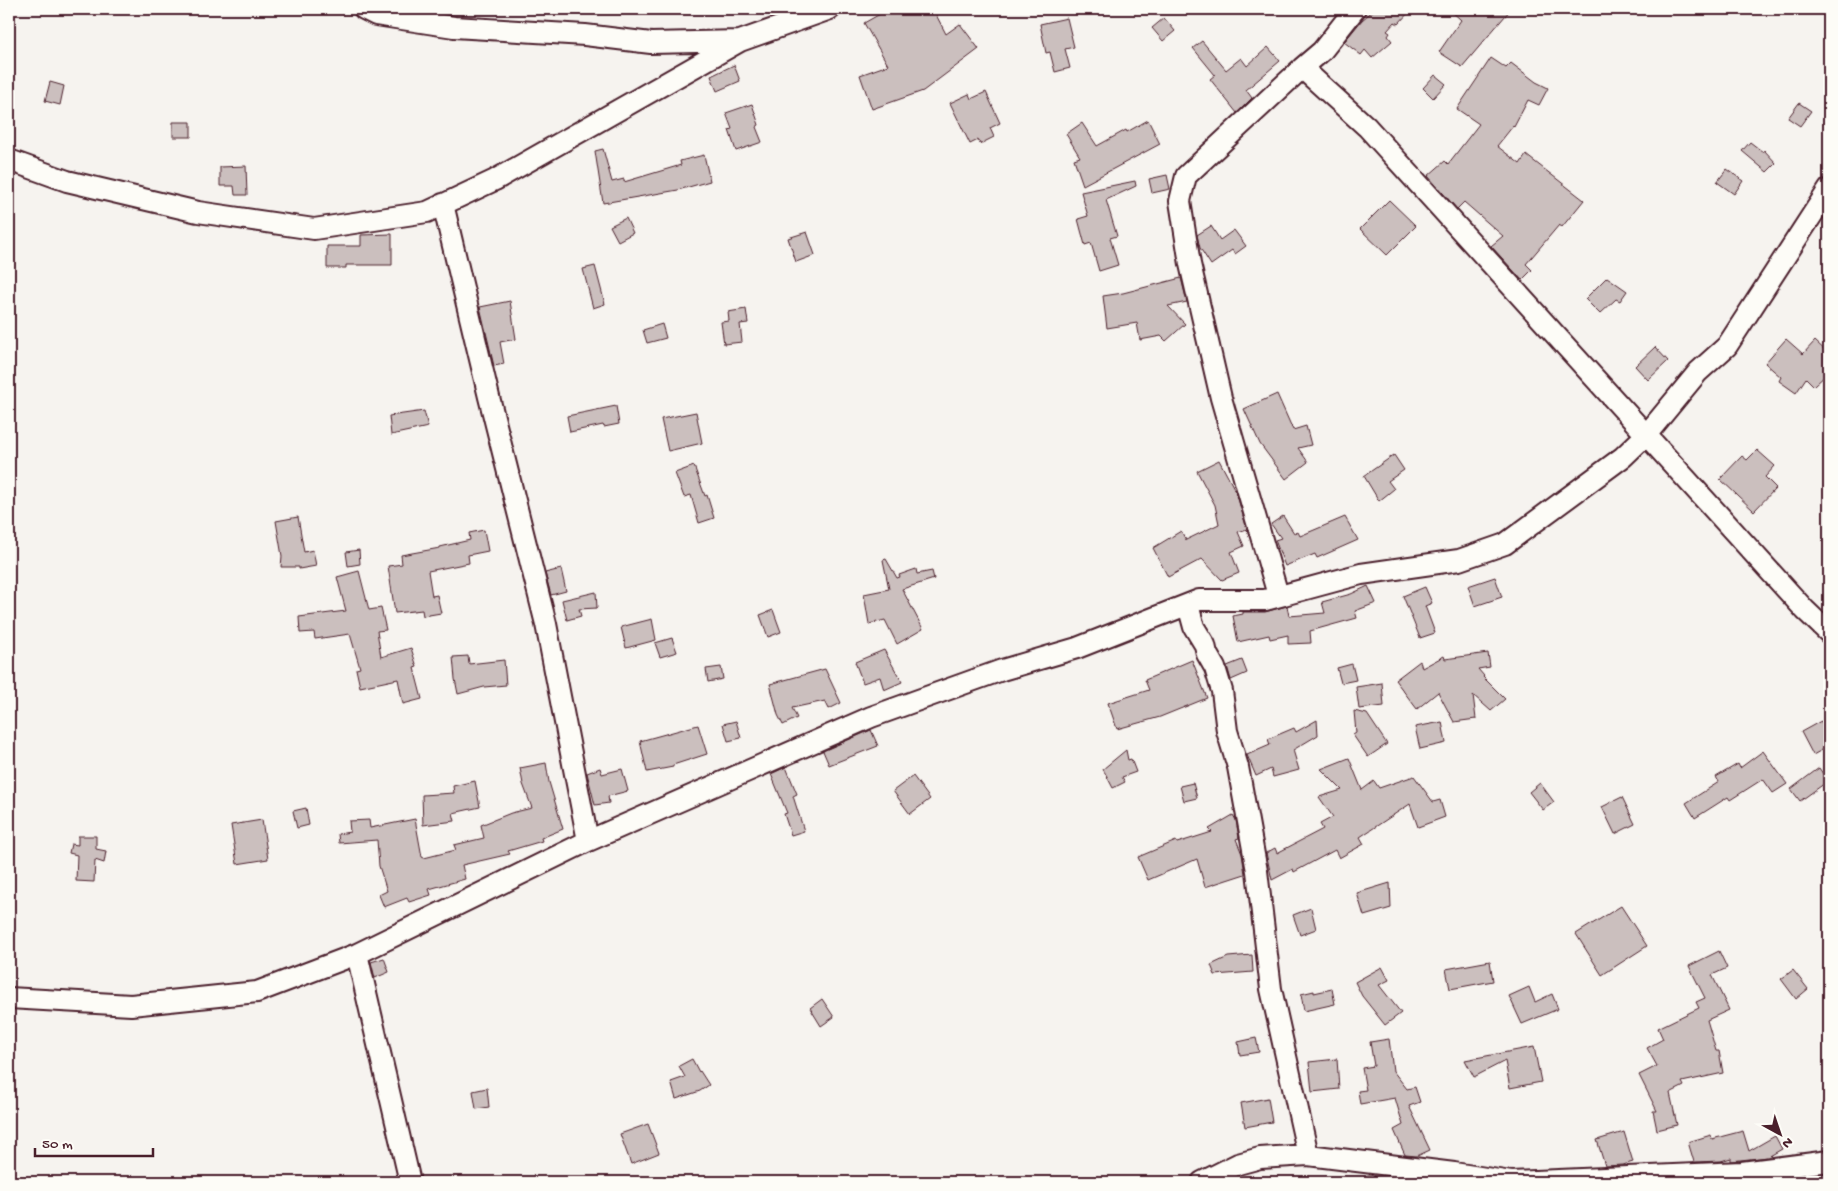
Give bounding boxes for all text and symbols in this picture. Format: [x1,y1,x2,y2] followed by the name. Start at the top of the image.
[1756,1108,1806,1158] north arrow
[35,1126,152,1158] scale bar
[1778,1133,1796,1151] text: N
[42,1136,73,1154] text: 50 m

